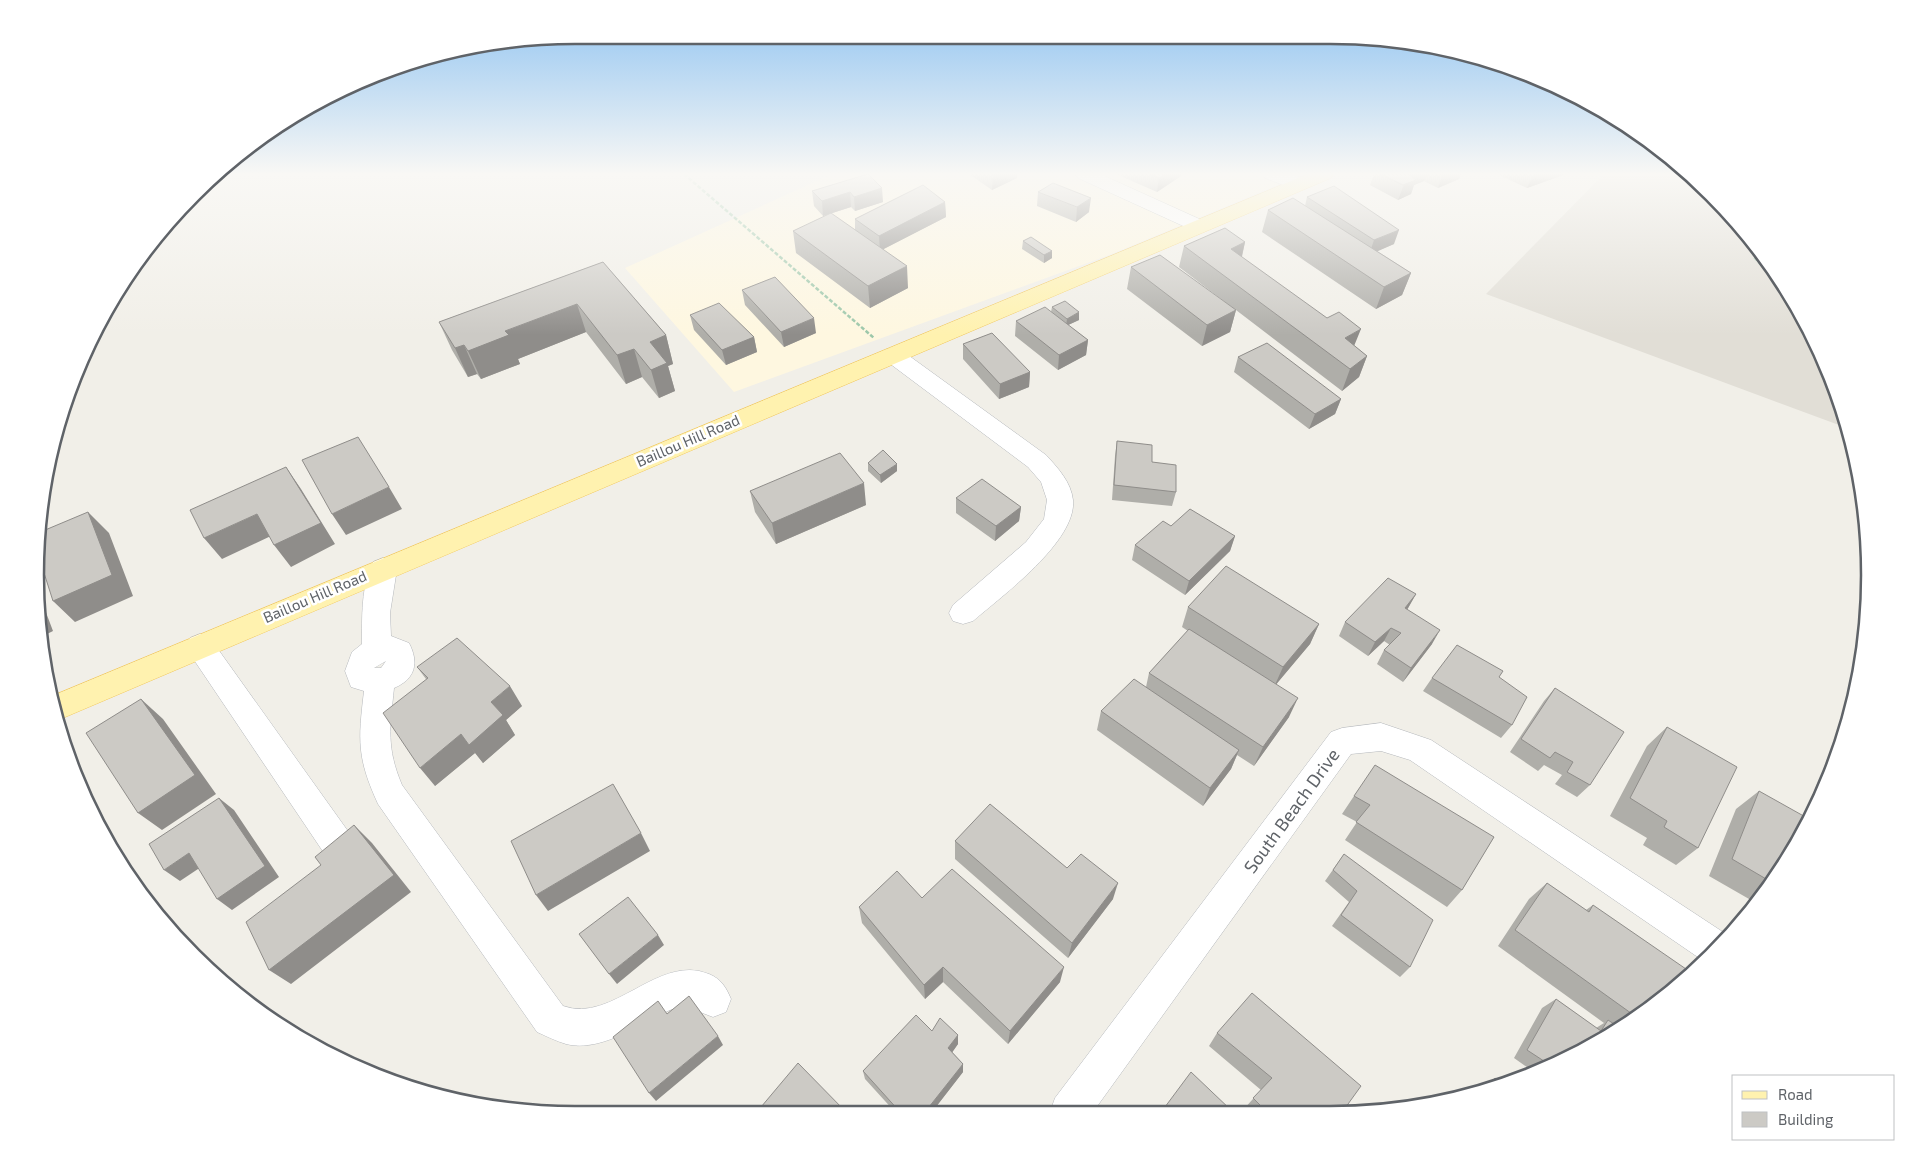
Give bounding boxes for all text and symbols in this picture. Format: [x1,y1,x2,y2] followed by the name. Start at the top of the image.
[633,410,742,470] street label: Baillou Hill Road
[260,566,369,626] street label: Baillou Hill Road
[1239,744,1344,877] street label: South Beach Drive
[1732,1075,1895,1140] legend
[1778,1085,1813,1103] text: Road
[1778,1110,1834,1128] text: Building

